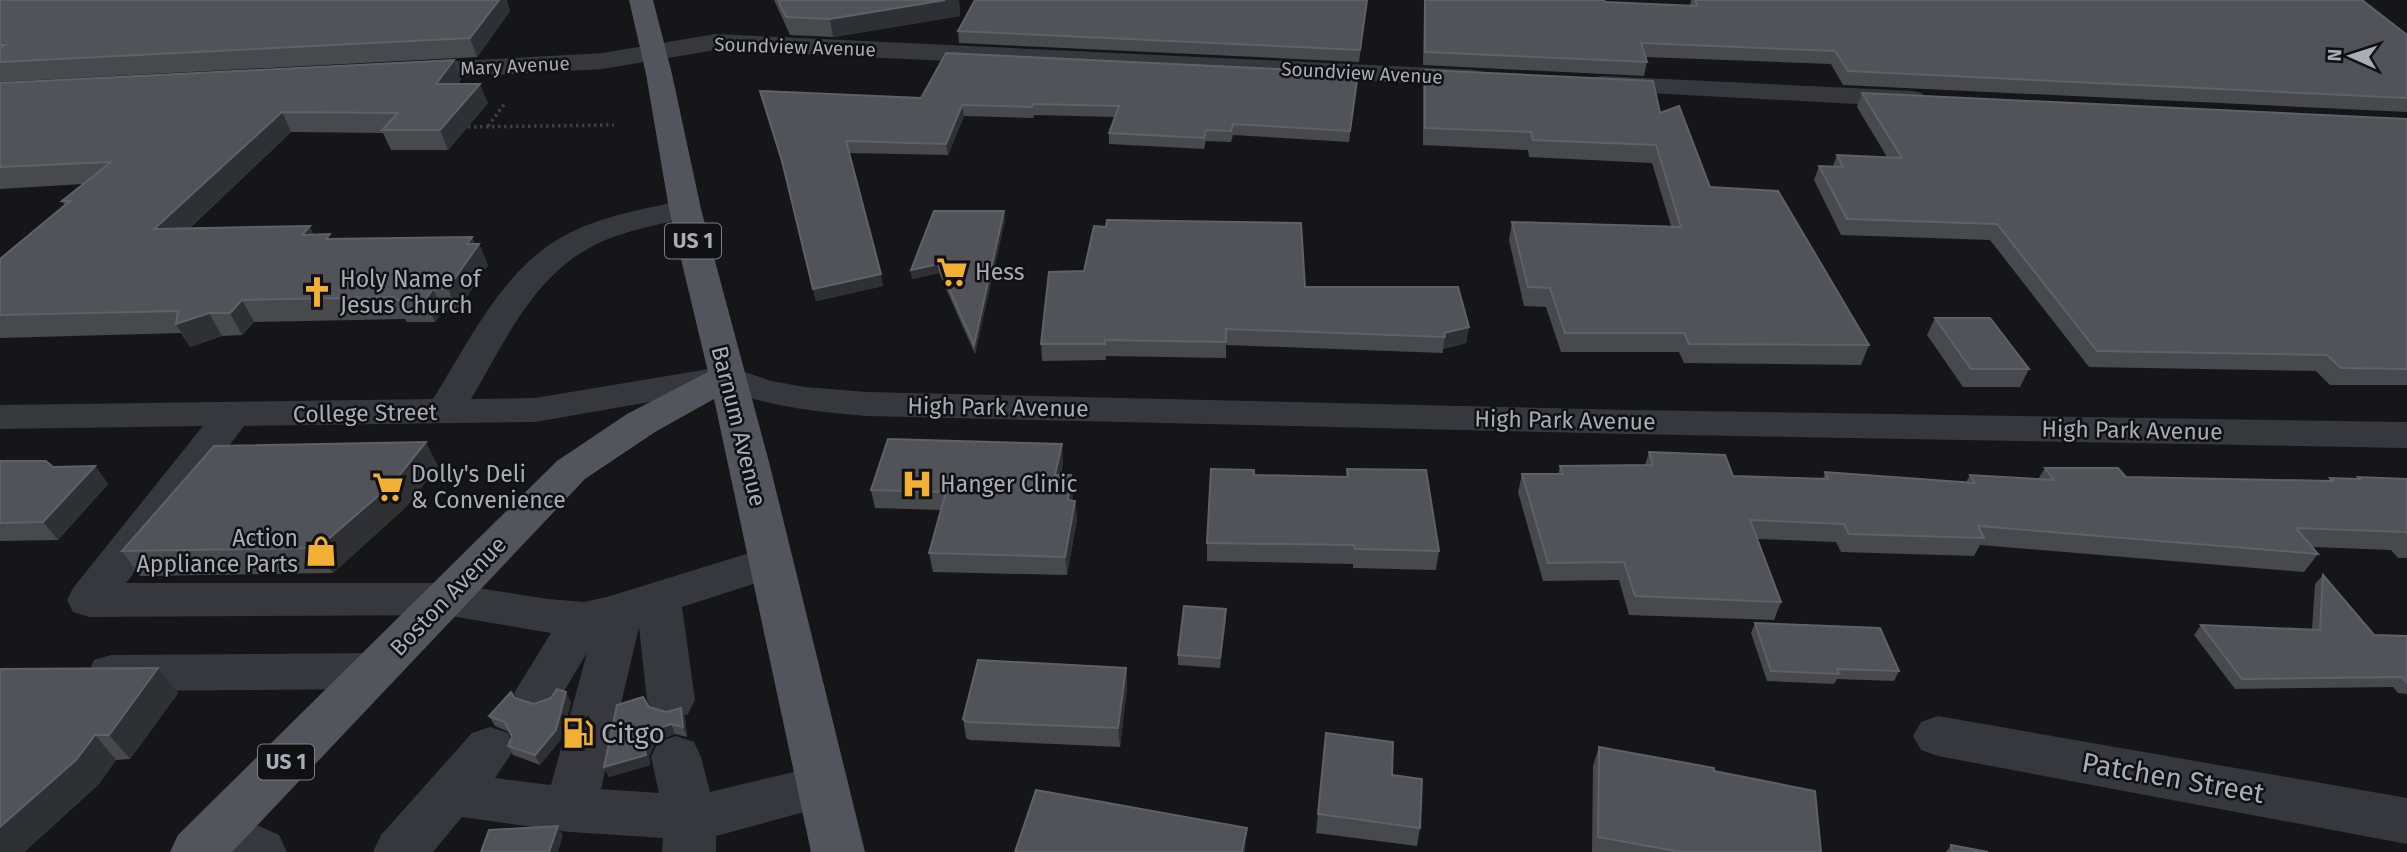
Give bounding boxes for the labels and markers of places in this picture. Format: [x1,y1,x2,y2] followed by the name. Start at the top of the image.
[935,255,969,289] supermarket icon: Hess
[975,258,1024,286] place label: Hess
[340,265,483,319] place label: Holy Name of Jesus Church
[300,275,334,309] church icon: Holy Name of Jesus Church
[411,460,566,514] place label: Dolly's Deli & Convenience
[900,467,934,501] hospital icon: Hanger Clinic
[371,470,405,504] supermarket icon: Dolly's Deli & Convenience
[940,470,1078,498] place label: Hanger Clinic
[137,524,298,578] place label: Action Appliance Parts
[304,534,338,568] shop icon: Action Appliance Parts
[561,716,595,750] fuel station icon: Citgo
[601,717,665,750] place label: Citgo

